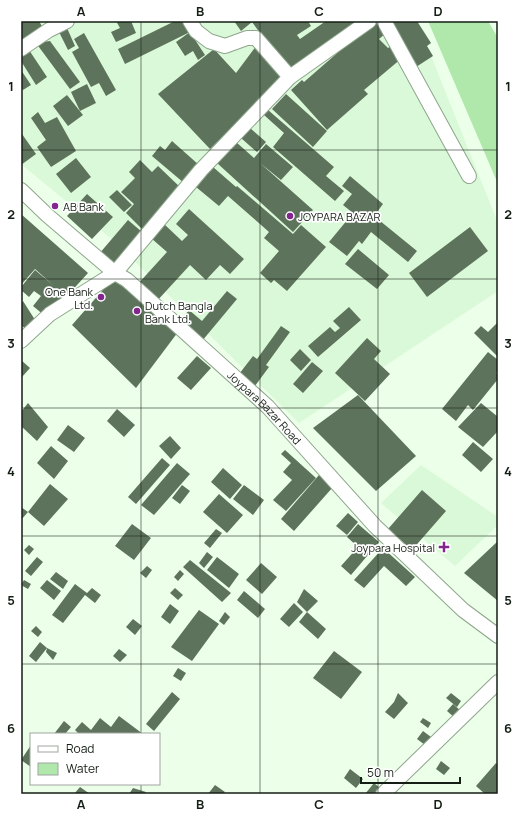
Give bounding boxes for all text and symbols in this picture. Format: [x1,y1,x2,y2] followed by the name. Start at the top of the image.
[77,2,86,20] text: A
[196,2,204,20] text: B
[314,2,324,20] text: C
[433,2,443,20] text: D
[8,77,14,95] text: 1
[505,77,511,95] text: 1
[63,199,104,214] place label: AB Bank
[50,201,60,211] marker: AB Bank
[7,205,15,223] text: 2
[504,205,512,223] text: 2
[298,209,380,224] place label: JOYPARA BAZAR
[285,211,295,221] marker: JOYPARA BAZAR
[45,284,94,312] place label: One Bank Ltd.
[96,292,106,302] marker: One Bank Ltd.
[145,298,213,326] place label: Dutch Bangla Bank Ltd.
[132,306,142,316] marker: Dutch Bangla Bank Ltd.
[7,334,15,352] text: 3
[504,334,512,352] text: 3
[225,367,305,447] street label: Joypara Bazar Road
[7,462,15,480] text: 4
[504,462,512,480] text: 4
[351,540,435,555] place label: Joypara Hospital
[438,541,450,553] marker: Joypara Hospital
[7,591,15,609] text: 5
[504,591,512,609] text: 5
[7,719,15,737] text: 6
[504,719,512,737] text: 6
[30,733,160,785] legend
[66,740,94,757] text: Road
[361,759,460,785] scale bar
[66,760,100,777] text: Water
[367,764,394,781] text: 50 m
[77,795,86,813] text: A
[196,795,204,813] text: B
[314,795,324,813] text: C
[433,795,443,813] text: D

